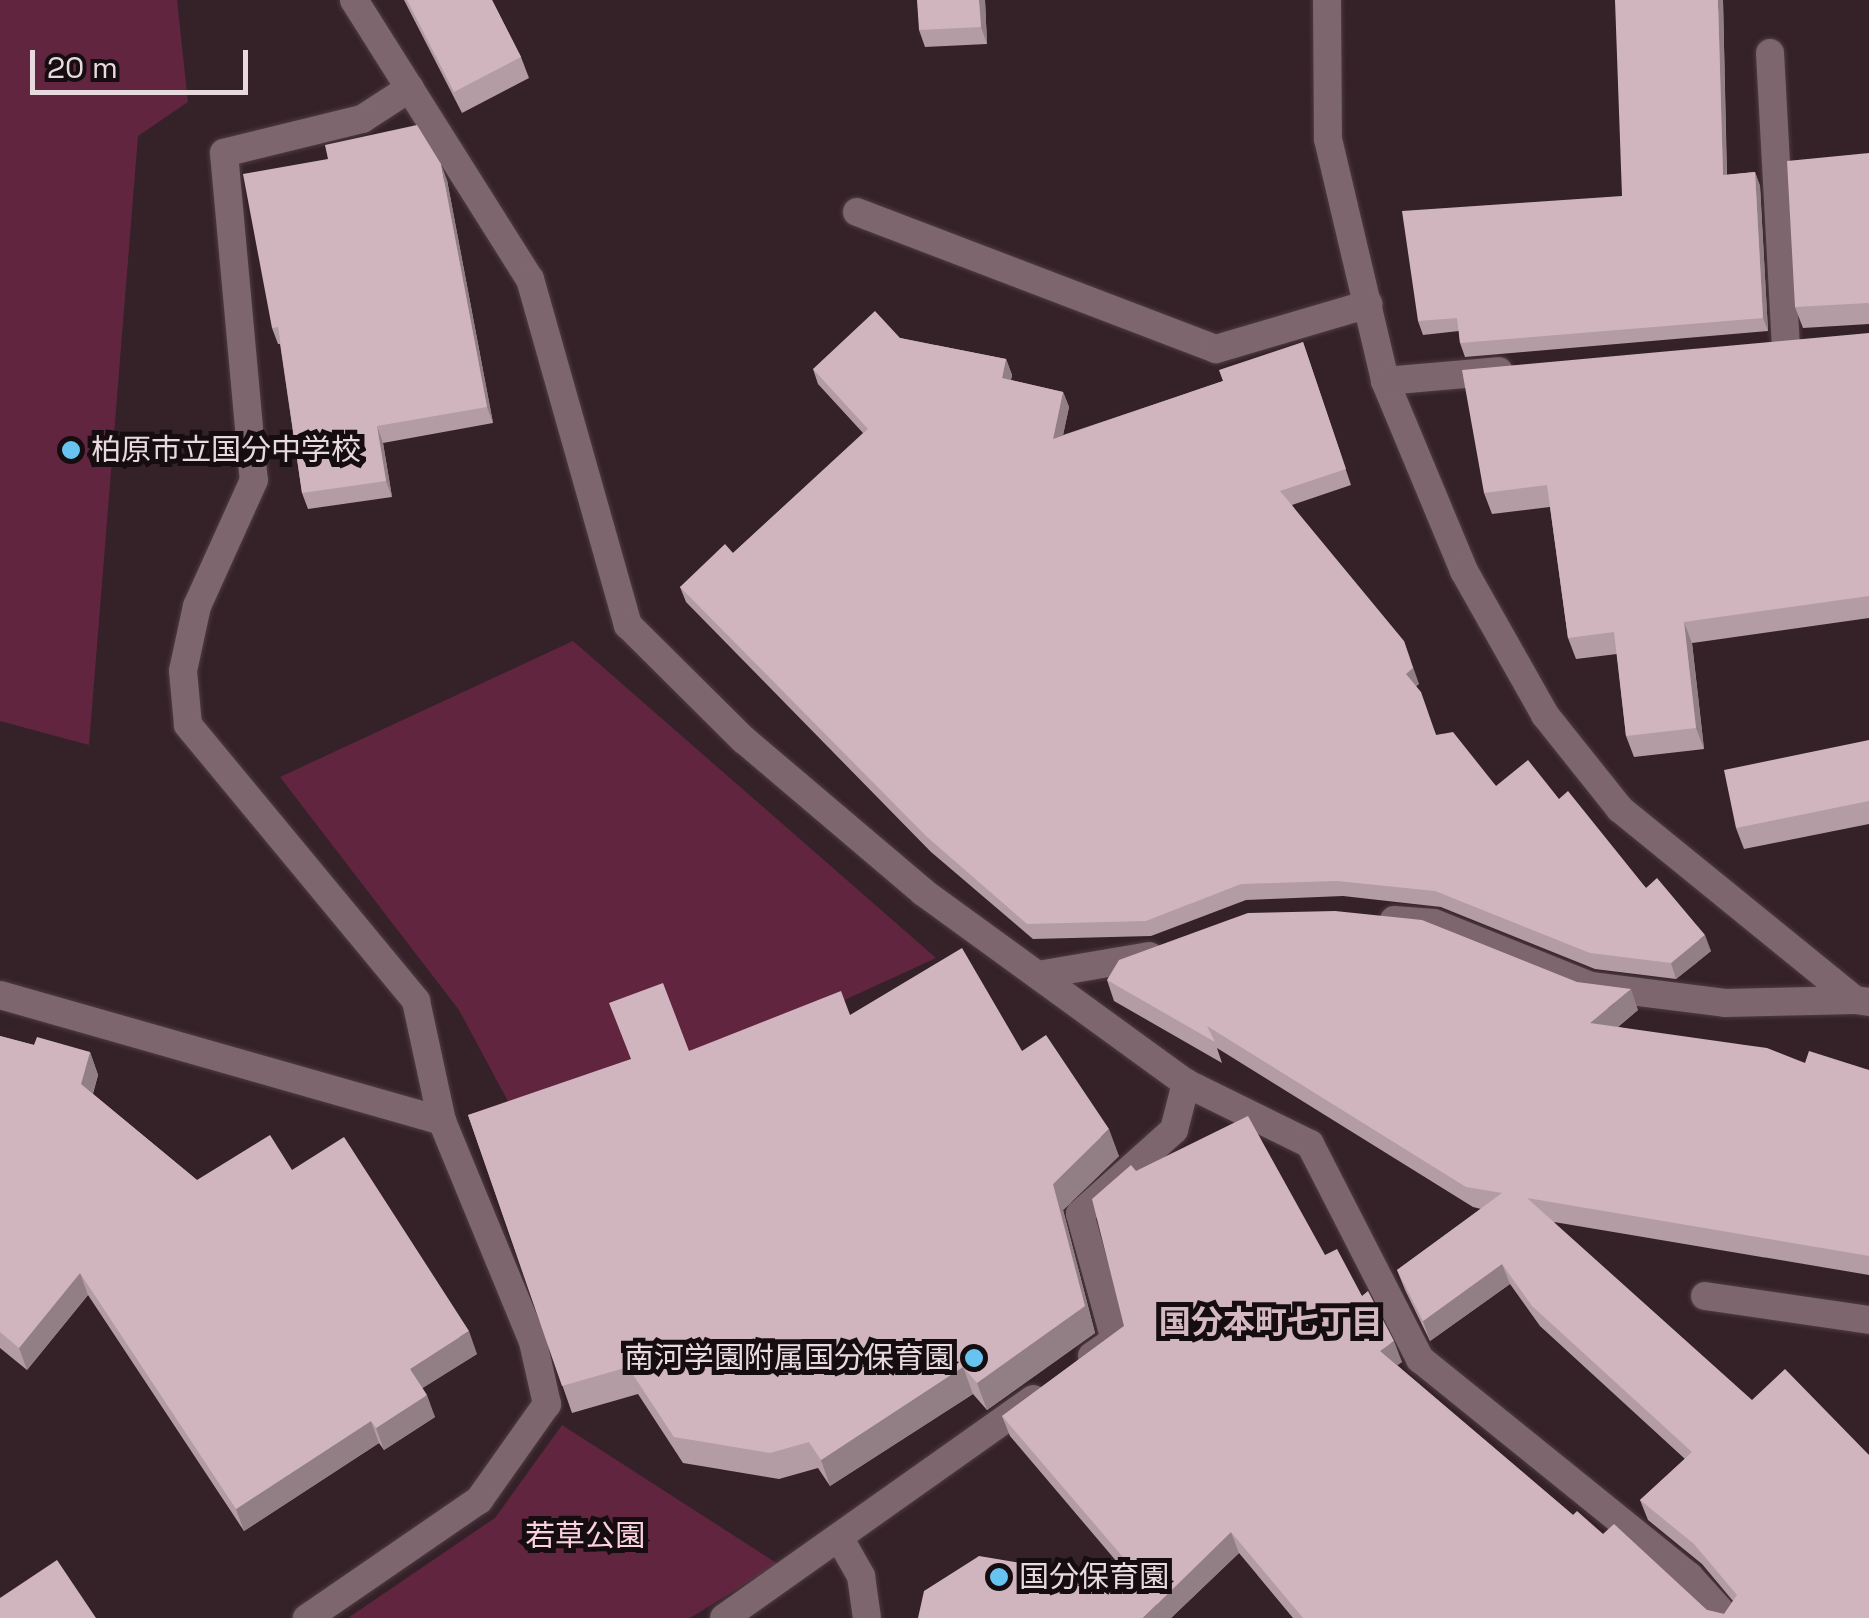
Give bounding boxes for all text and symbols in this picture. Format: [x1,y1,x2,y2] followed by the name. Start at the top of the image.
[35,30,252,92] scale bar
[47,48,118,87] text: 20 m
[91,432,361,468] place label: 柏原市立国分中学校
[60,439,82,461] marker: 柏原市立国分中学校
[1159,1303,1383,1341] district label: 国分本町七丁目
[624,1340,954,1376] place label: 南河学園附属国分保育園
[963,1347,985,1369] marker: 南河学園附属国分保育園
[525,1518,645,1554] park label: 若草公園
[1019,1559,1169,1595] place label: 国分保育園
[988,1566,1010,1588] marker: 国分保育園

